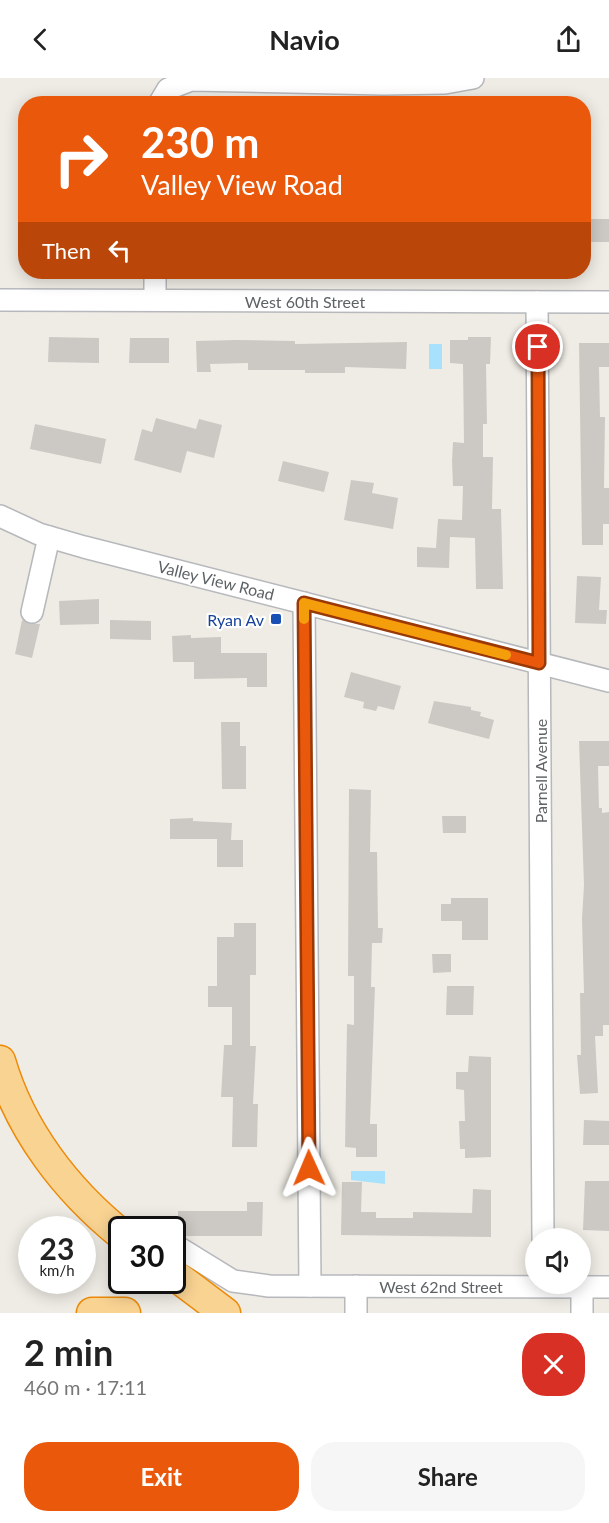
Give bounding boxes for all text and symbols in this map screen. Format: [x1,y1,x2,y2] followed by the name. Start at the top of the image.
[24,23,57,56] icon: back
[269,23,340,56] text: Navio
[552,23,585,56] icon: share
[141,117,259,167] text: 230 m
[42,120,120,198] icon: right
[141,168,343,201] text: Valley View Road
[103,234,136,267] icon: left
[42,237,91,264] text: Then
[245,292,365,311] street label: West 60th Street
[512,321,563,372] pin
[521,330,554,363] icon: arrive
[156,556,276,604] street label: Valley View Road
[207,610,265,629] place label: Ryan Av
[269,612,283,626] marker: Ryan Av
[531,719,550,823] street label: Parnell Avenue
[277,1136,341,1200] position arrow
[108,1216,186,1294] speed limit sign: 30
[525,1228,591,1294] map controls
[525,1228,591,1294] button: sound
[40,1230,74,1266] text: 23
[39,1261,75,1279] text: km/h
[379,1277,503,1296] street label: West 62nd Street
[24,1330,113,1374] text: 2 min
[522,1333,585,1396] button: close
[24,1375,147,1399] text: 460 m · 17:11
[24,1442,299,1511] button: Exit
[311,1442,585,1511] button: Share

